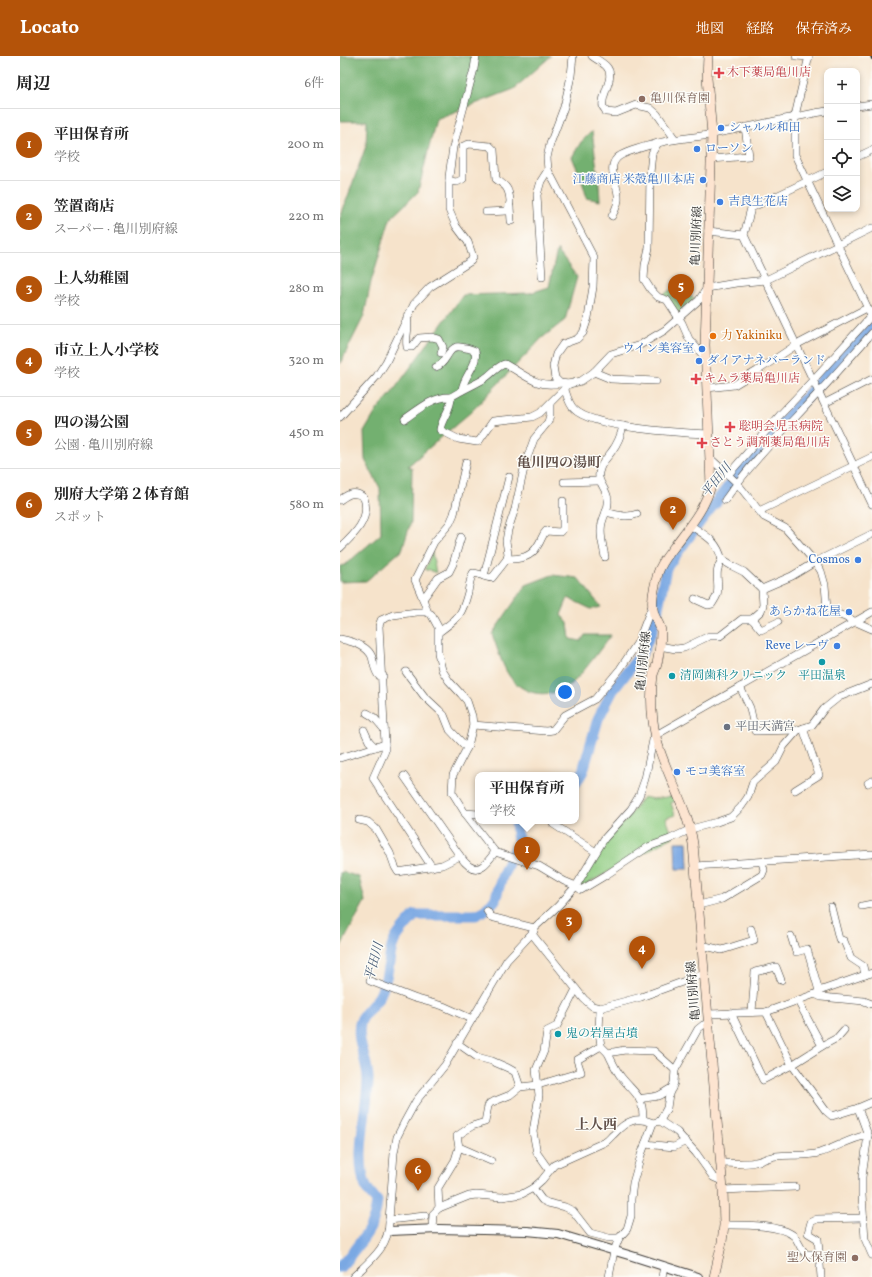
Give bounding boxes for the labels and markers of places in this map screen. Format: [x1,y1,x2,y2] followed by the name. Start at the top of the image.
[727,65,811,81] place label: 木下薬局亀川店
[714,68,724,78] marker: 木下薬局亀川店
[650,91,710,107] place label: 亀川保育園
[637,94,647,104] marker: 亀川保育園
[729,120,800,136] place label: シャルル和田
[716,123,726,133] marker: シャルル和田
[705,141,753,157] place label: ローソン
[692,144,702,154] marker: ローソン
[573,172,695,188] place label: 江藤商店 米殻亀川本店
[698,175,708,185] marker: 江藤商店 米殻亀川本店
[728,194,788,210] place label: 吉良生花店
[715,197,725,207] marker: 吉良生花店
[668,274,694,307] pin: 5
[721,328,783,344] place label: 力 Yakiniku
[708,331,718,341] marker: 力 Yakiniku
[622,341,694,357] place label: ウイン美容室
[697,344,707,354] marker: ウイン美容室
[707,353,826,369] place label: ダイアナネバーランド
[694,356,704,366] marker: ダイアナネバーランド
[704,371,800,387] place label: キムラ薬局亀川店
[691,374,701,384] marker: キムラ薬局亀川店
[739,419,823,435] place label: 聡明会児玉病院
[724,421,736,433] marker: 聡明会児玉病院
[710,435,830,451] place label: さとう調剤薬局亀川店
[697,438,707,448] marker: さとう調剤薬局亀川店
[660,497,686,530] pin: 2
[809,552,850,568] place label: Cosmos
[853,555,863,565] marker: Cosmos
[769,604,841,620] place label: あらかね花屋
[844,607,854,617] marker: あらかね花屋
[765,638,829,654] place label: Reve レーヴ
[832,641,842,651] marker: Reve レーヴ
[817,657,827,667] marker: 平田温泉
[680,668,787,684] place label: 清岡歯科クリニック
[798,668,846,684] place label: 平田温泉
[667,671,677,681] marker: 清岡歯科クリニック
[735,719,795,735] place label: 平田天満宮
[722,722,732,732] marker: 平田天満宮
[685,764,745,780] place label: モコ美容室
[672,767,682,777] marker: モコ美容室
[514,837,540,870] pin: 1
[556,908,582,941] pin: 3
[629,936,655,969] pin: 4
[566,1026,638,1042] place label: 鬼の岩屋古墳
[553,1029,563,1039] marker: 鬼の岩屋古墳
[405,1158,431,1191] pin: 6
[787,1250,847,1266] place label: 聖人保育園
[850,1253,860,1263] marker: 聖人保育園

